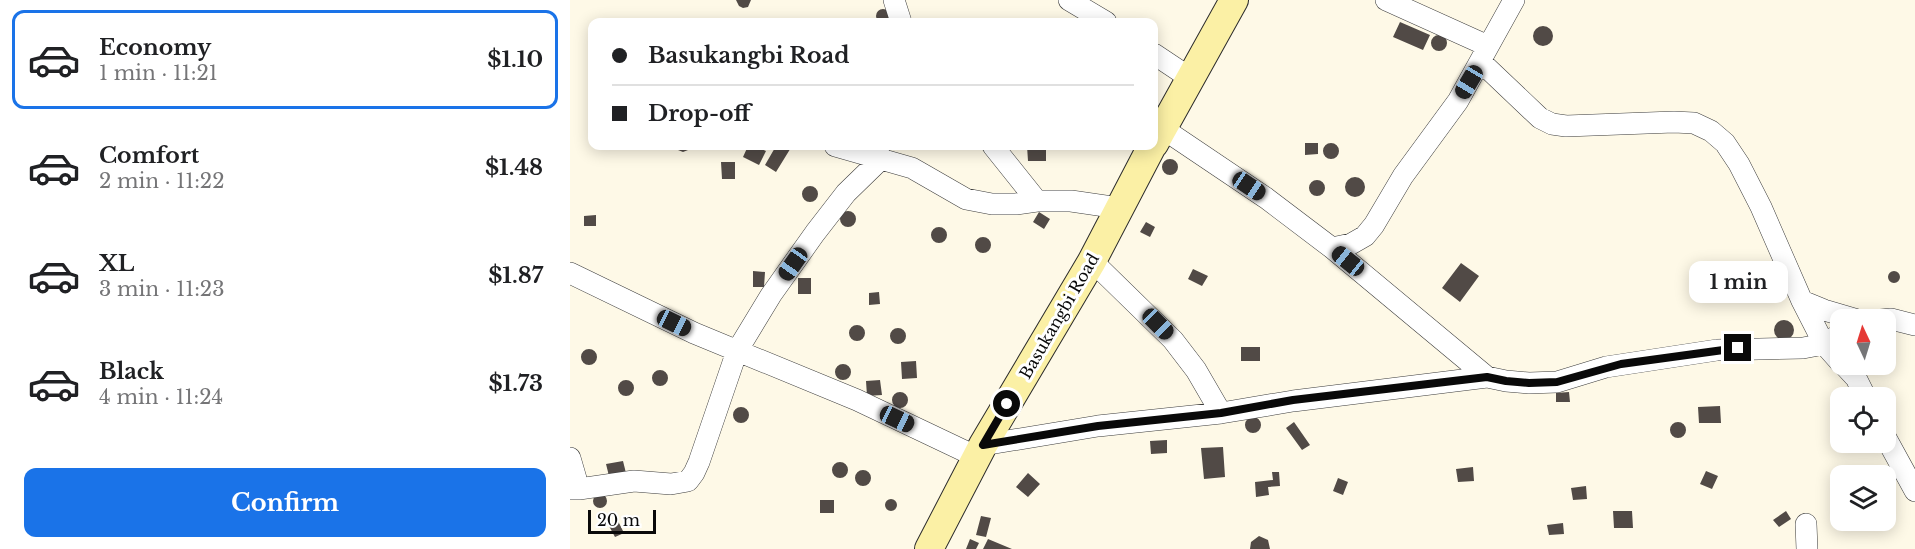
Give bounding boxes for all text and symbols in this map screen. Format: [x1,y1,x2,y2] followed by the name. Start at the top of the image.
[27,33,81,87] icon: car
[99,34,211,61] text: Economy
[648,42,849,69] text: Basukangbi Road
[487,46,543,73] text: $1.10
[99,61,218,85] text: 1 min · 11:21
[1452,62,1486,102] car
[648,100,750,127] text: Drop-off
[27,141,81,195] icon: car
[99,142,199,169] text: Comfort
[485,154,543,181] text: $1.48
[1229,168,1269,204] car
[99,169,224,193] text: 2 min · 11:22
[1328,243,1368,279] car
[775,244,811,284] car
[27,249,81,303] icon: car
[99,250,134,277] text: XL
[1015,250,1103,382] street label: Basukangbi Road
[1688,261,1788,303] callout: 1 min
[488,262,543,289] text: $1.87
[1710,270,1767,294] text: 1 min
[99,277,224,301] text: 3 min · 11:23
[1139,305,1177,343] car
[654,307,694,339] car
[1830,309,1896,375] north arrow
[1830,309,1896,531] map controls
[1724,334,1751,361] route end
[27,357,81,411] icon: car
[99,358,164,385] text: Black
[488,370,543,397] text: $1.73
[99,385,223,409] text: 4 min · 11:24
[1830,387,1896,453] button: locate
[993,390,1020,417] route start
[877,403,917,435] car
[1830,465,1896,531] button: layers
[24,468,546,537] button: Confirm
[588,507,656,534] scale bar
[597,510,640,530] text: 20 m

